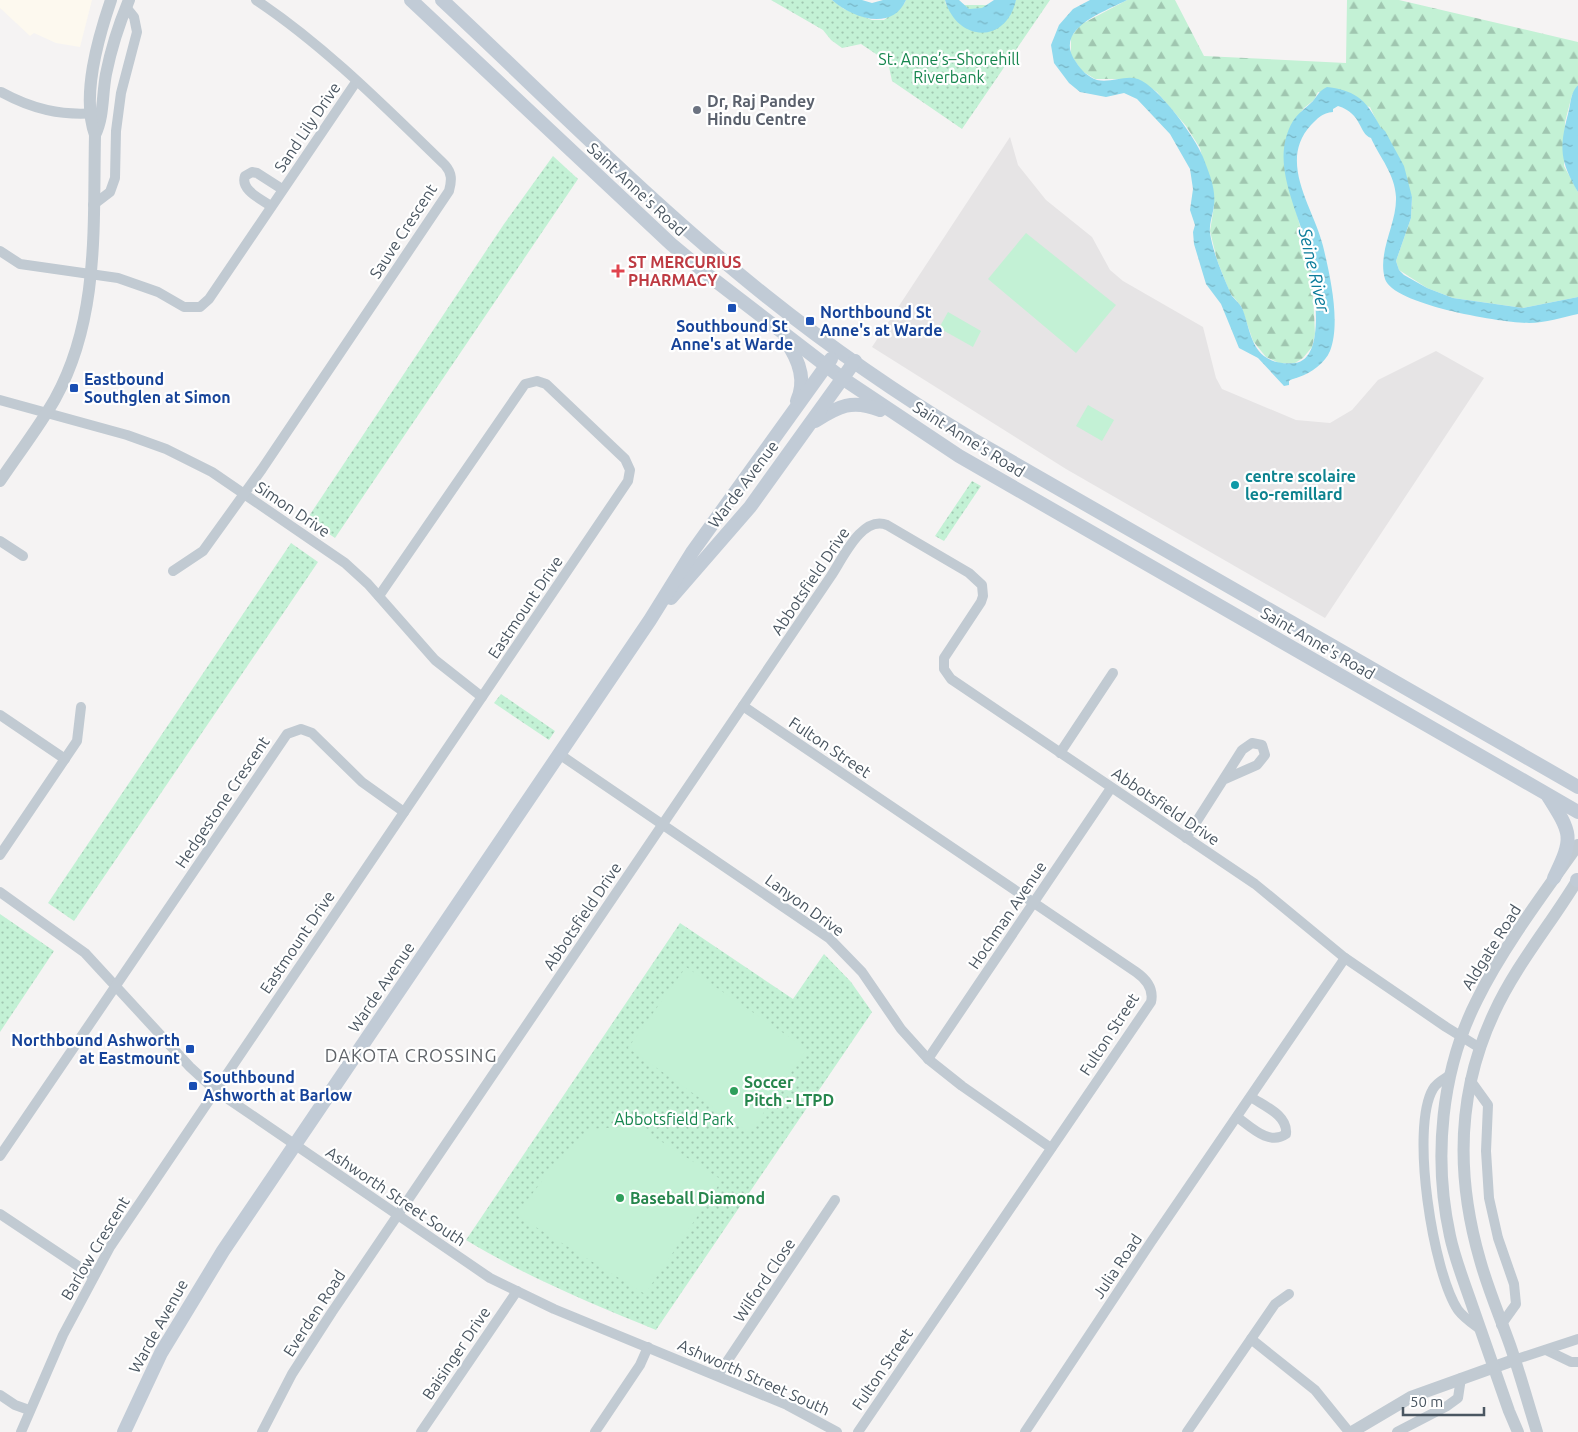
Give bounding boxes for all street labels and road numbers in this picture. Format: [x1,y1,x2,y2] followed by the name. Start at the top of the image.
[270,79,344,175] street label: Sand Lily Drive
[584,139,690,239] street label: Saint Anne's Road
[366,180,441,282] street label: Sauve Crescent
[910,397,1028,481] street label: Saint Anne's Road
[704,437,782,531] street label: Warde Avenue
[252,477,334,541] street label: Simon Drive
[767,524,853,638] street label: Abbotsfield Drive
[484,552,566,662] street label: Eastmount Drive
[1258,603,1378,683] street label: Saint Anne's Road
[786,713,875,781] street label: Fulton Street
[171,732,273,871] street label: Hedgestone Crescent
[1109,763,1223,849] street label: Abbotsfield Drive
[964,858,1050,972] street label: Hochman Avenue
[539,859,625,973] street label: Abbotsfield Drive
[762,870,848,940] street label: Lanyon Drive
[256,887,338,997] street label: Eastmount Drive
[1458,901,1524,993] street label: Aldgate Road
[344,939,418,1035] street label: Warde Avenue
[1076,989,1143,1079] street label: Fulton Street
[323,1143,469,1249] street label: Ashworth Street South
[57,1192,133,1303] street label: Barlow Crescent
[1089,1230,1145,1302] street label: Julia Road
[729,1235,799,1325] street label: Wilford Close
[279,1266,349,1360] street label: Everden Road
[125,1276,191,1376] street label: Warde Avenue
[418,1303,494,1403] street label: Baisinger Drive
[848,1324,916,1413] street label: Fulton Street
[675,1335,833,1419] street label: Ashworth Street South

